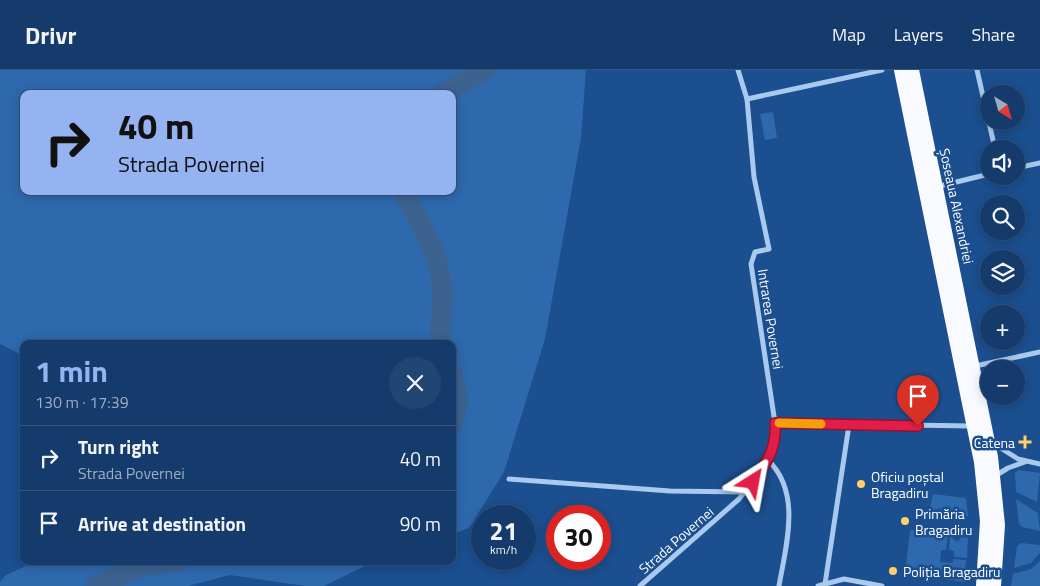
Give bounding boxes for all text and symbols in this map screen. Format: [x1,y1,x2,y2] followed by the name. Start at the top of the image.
[25,17,76,53] text: Drivr
[832,21,866,48] text: Map
[894,21,943,48] text: Layers
[971,21,1015,48] text: Share
[980,85,1025,130] north arrow
[980,85,1025,405] map controls
[118,99,194,153] text: 40 m
[35,110,100,175] icon: right
[980,140,1025,185] button: sound
[934,146,980,266] street label: Șoseaua Alexandriei
[118,147,265,181] text: Strada Povernei
[980,195,1025,240] button: search
[980,250,1025,295] button: layers
[753,267,789,371] street label: Intrarea Povernei
[980,305,1025,350] button: +
[35,348,108,394] text: 1 min
[389,357,441,409] button: close
[980,360,1025,405] button: −
[897,375,939,426] pin
[904,382,932,410] icon: arrive
[35,390,129,414] text: 130 m · 17:39
[78,432,159,461] text: Turn right
[974,432,1015,453] place label: Catena
[1019,436,1031,448] marker: Catena
[35,444,63,472] icon: right
[400,444,441,473] text: 40 m
[726,455,778,507] position arrow
[78,461,185,485] text: Strada Povernei
[871,466,944,503] place label: Oficiu poștal Bragadiru
[855,478,867,490] marker: Oficiu poștal Bragadiru
[634,501,718,579] street label: Strada Povernei
[915,503,972,540] place label: Primăria Bragadiru
[546,505,611,570] speed limit sign: 30
[35,509,63,537] icon: arrive
[78,509,246,538] text: Arrive at destination
[400,509,441,538] text: 90 m
[489,512,518,550] text: 21
[899,515,911,527] marker: Primăria Bragadiru
[490,540,517,559] text: km/h
[903,561,1000,582] place label: Poliția Bragadiru
[887,565,899,577] marker: Poliția Bragadiru

